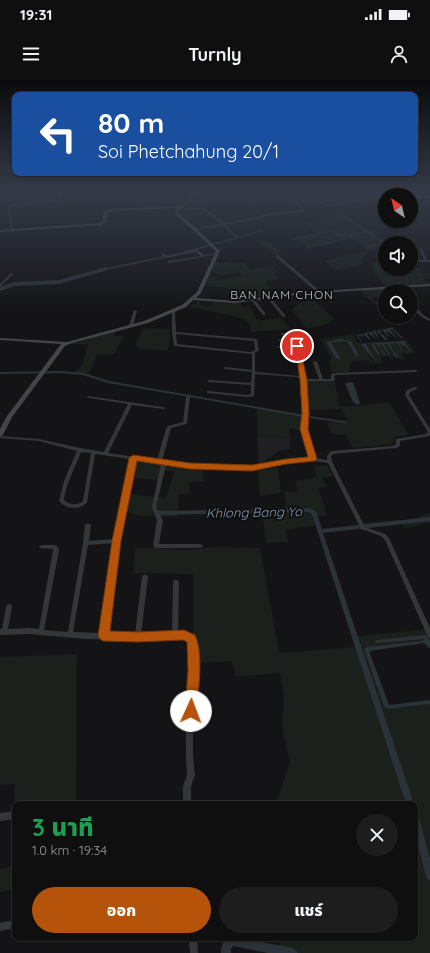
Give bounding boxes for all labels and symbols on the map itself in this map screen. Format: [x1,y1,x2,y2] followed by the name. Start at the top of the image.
[378,188,418,228] north arrow
[230,287,334,302] district label: BAN NAM CHON
[280,329,314,363] pin
[206,503,303,521] water label: Khlong Bang Yo
[170,690,212,732] position arrow

